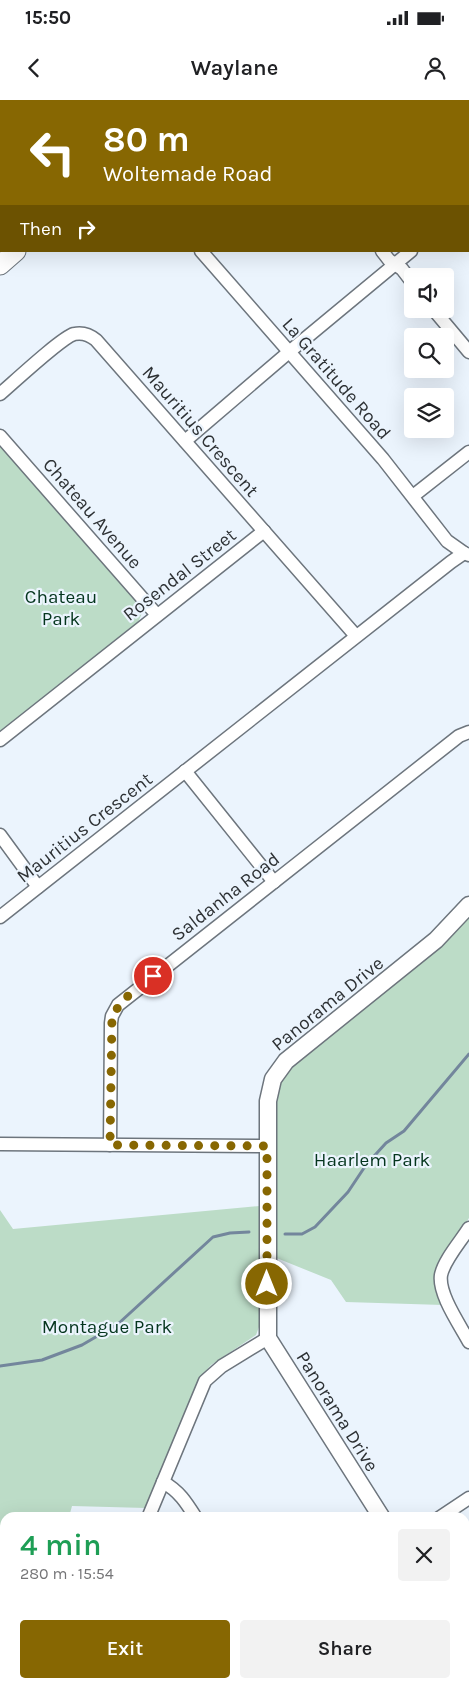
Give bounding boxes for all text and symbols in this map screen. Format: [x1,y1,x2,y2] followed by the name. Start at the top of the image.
[25,7,71,29] text: 15:50
[20,54,48,82] icon: back
[421,54,449,82] icon: person
[191,55,278,81] text: Waylane
[103,119,190,160] text: 80 m
[20,120,85,185] icon: left
[103,161,273,187] text: Woltemade Road
[72,215,100,243] icon: right
[20,218,62,240] text: Then
[404,268,454,438] map controls
[404,268,454,318] button: sound
[277,313,395,444] street label: La Gratitude Road
[404,328,454,378] button: search
[138,362,263,501] street label: Mauritius Crescent
[404,388,454,438] button: layers
[38,454,146,574] street label: Chateau Avenue
[119,524,240,626] street label: Rosendal Street
[25,586,97,630] park label: Chateau Park
[13,768,157,888] street label: Mauritius Crescent
[167,848,284,946] street label: Saldanha Road
[267,952,388,1056] street label: Panorama Drive
[132,955,174,997] pin
[139,962,167,990] icon: arrive
[314,1149,430,1171] park label: Haarlem Park
[240,1257,292,1309] position arrow
[42,1316,173,1338] park label: Montague Park
[291,1347,383,1476] street label: Panorama Drive
[20,1527,101,1563] text: 4 min
[398,1529,450,1581] button: close
[20,1564,114,1583] text: 280 m · 15:54
[20,1620,230,1678] button: Exit
[240,1620,450,1678] button: Share

